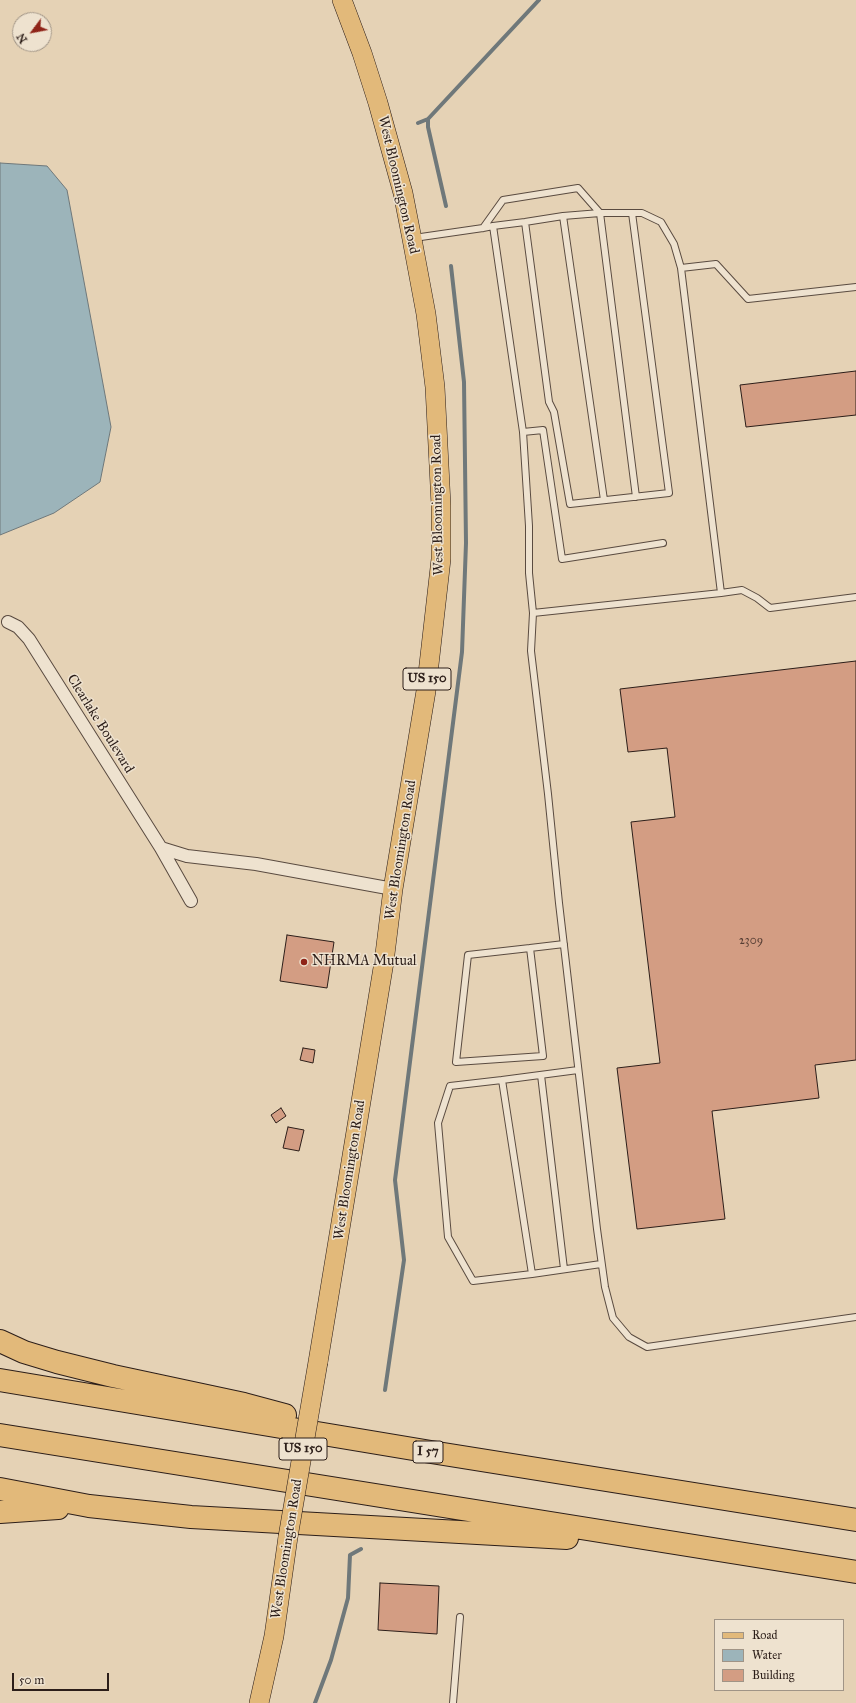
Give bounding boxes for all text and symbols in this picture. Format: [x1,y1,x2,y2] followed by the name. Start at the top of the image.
[12,12,52,52] north arrow
[14,31,30,46] text: N
[374,114,422,256] street label: West Bloomington Road
[428,434,448,576] street label: West Bloomington Road
[403,668,451,690] road number: US 150
[63,671,137,777] street label: Clearlake Boulevard
[382,779,420,921] street label: West Bloomington Road
[739,934,763,948] house number: 2309
[312,954,417,970] place label: NHRMA Mutual
[299,957,309,967] marker: NHRMA Mutual
[331,1099,369,1241] street label: West Bloomington Road
[279,1438,327,1460] road number: US 150
[413,1441,443,1463] road number: I 57
[268,1478,306,1620] street label: West Bloomington Road
[714,1619,844,1691] legend
[752,1628,778,1642] text: Road
[752,1648,782,1662] text: Water
[14,1665,111,1691] scale bar
[752,1668,794,1682] text: Building
[19,1673,44,1687] text: 50 m

